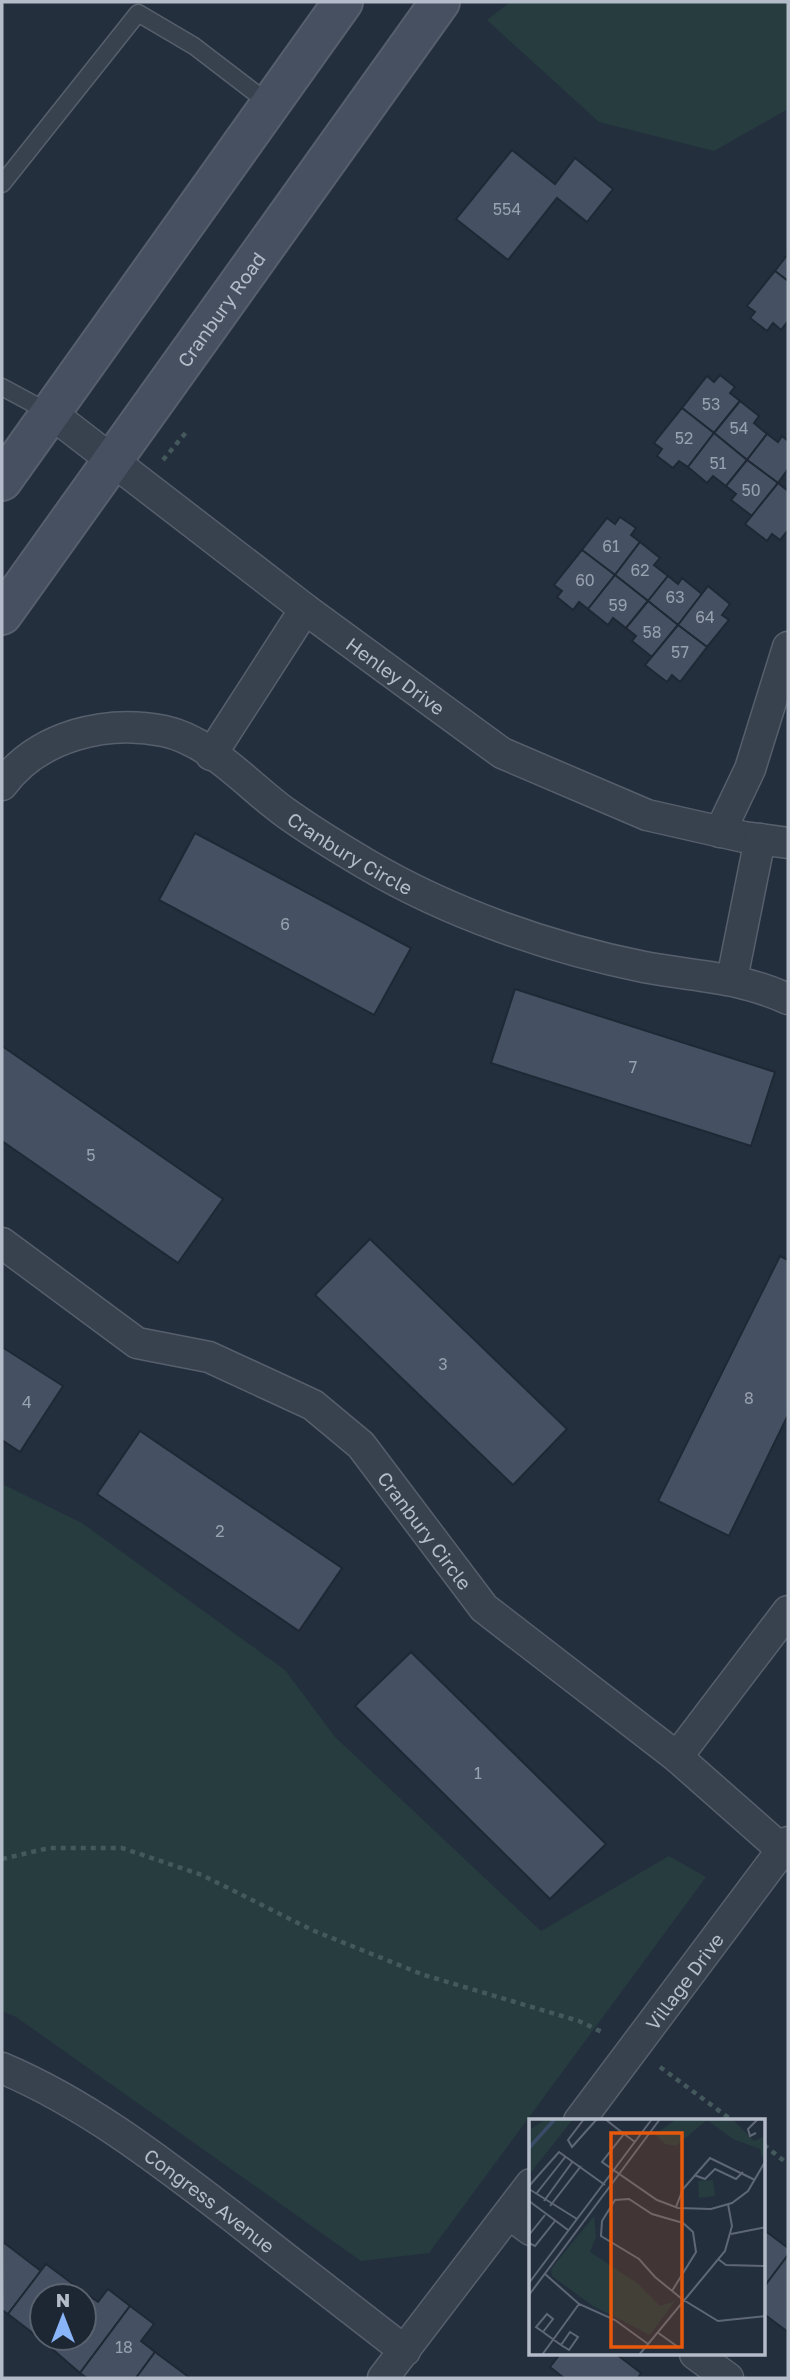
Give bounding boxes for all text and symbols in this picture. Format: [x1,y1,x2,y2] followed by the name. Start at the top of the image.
[493,199,521,219] house number: 554
[172,247,269,371] street label: Cranbury Road
[702,394,720,414] house number: 53
[729,418,749,438] house number: 54
[675,428,693,448] house number: 52
[709,453,727,473] house number: 51
[741,480,761,500] house number: 50
[602,536,620,556] house number: 61
[631,560,649,580] house number: 62
[575,570,595,590] house number: 60
[665,587,685,607] house number: 63
[609,595,627,615] house number: 59
[695,607,715,627] house number: 64
[642,622,662,642] house number: 58
[342,632,450,719] street label: Henley Drive
[671,642,689,662] house number: 57
[283,806,417,899] street label: Cranbury Circle
[280,914,290,934] house number: 6
[629,1057,637,1077] house number: 7
[86,1145,96,1165] house number: 5
[438,1354,448,1374] house number: 3
[744,1388,754,1408] house number: 8
[22,1392,32,1412] house number: 4
[373,1467,477,1594] street label: Cranbury Circle
[215,1521,225,1541] house number: 2
[474,1763,482,1783] house number: 1
[640,1928,728,2034] street label: Village Drive
[529,2119,766,2356] inset map
[140,2143,280,2257] street label: Congress Avenue
[28,2282,98,2352] north arrow
[56,2288,70,2311] text: N
[115,2337,133,2357] house number: 18

